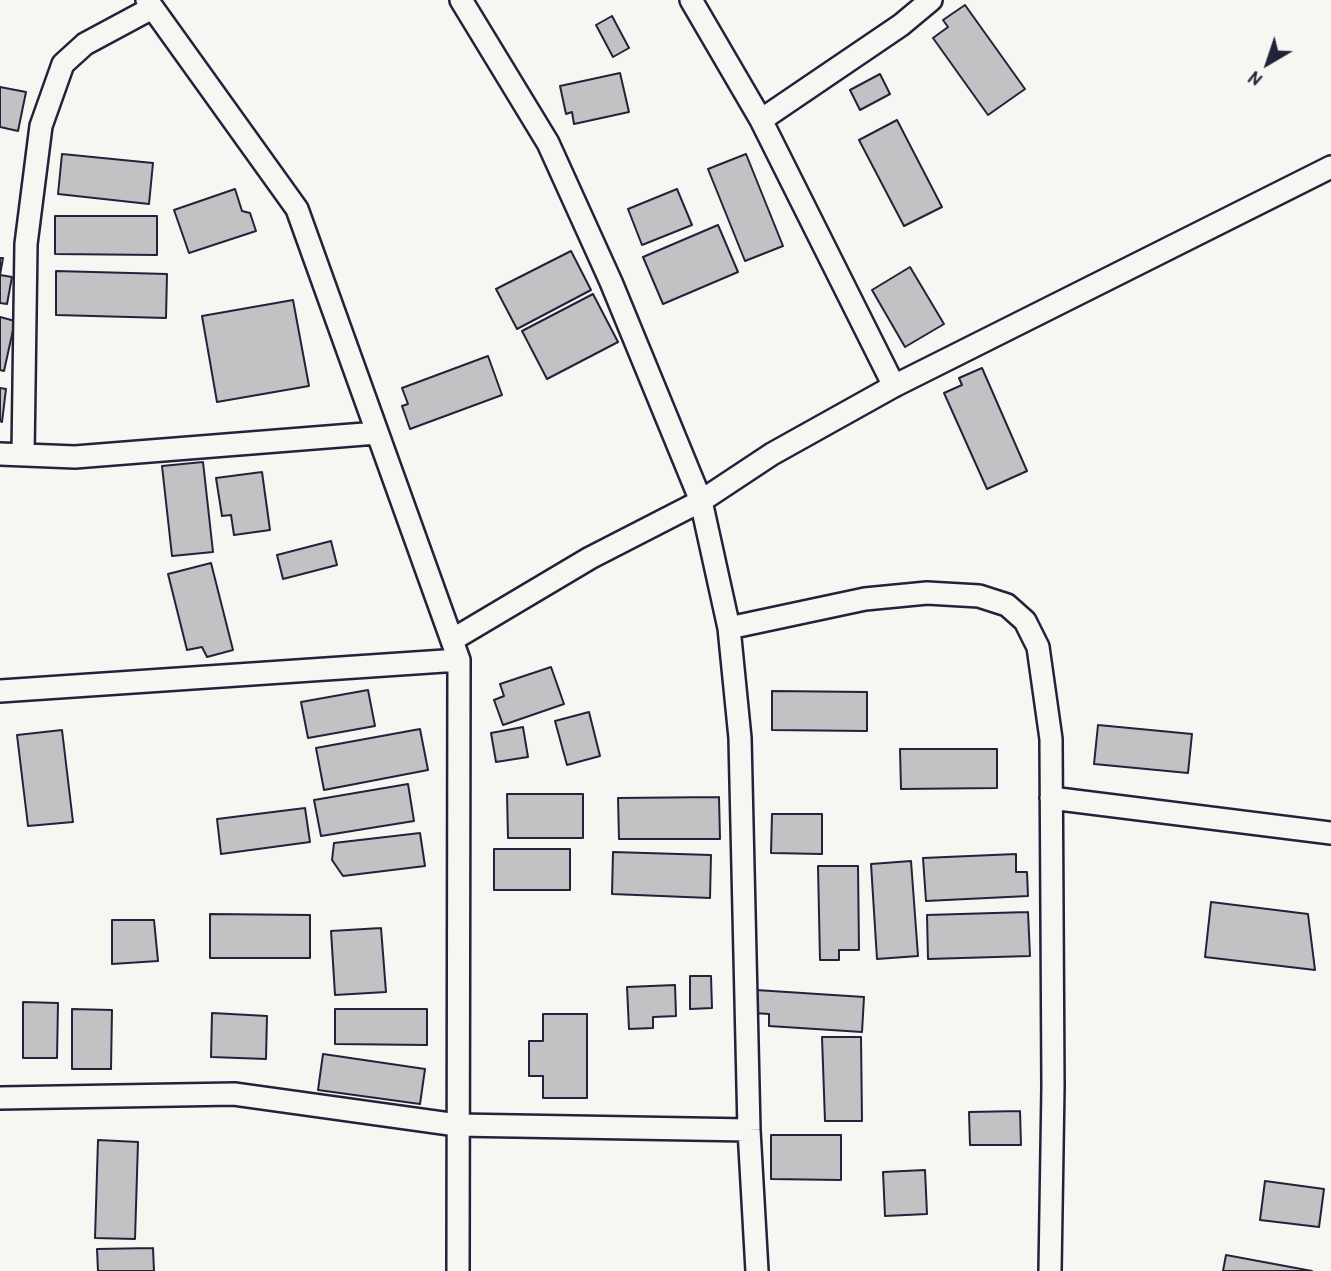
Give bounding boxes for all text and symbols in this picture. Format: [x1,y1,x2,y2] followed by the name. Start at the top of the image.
[1233,28,1303,98] north arrow
[1243,66,1267,93] text: N

